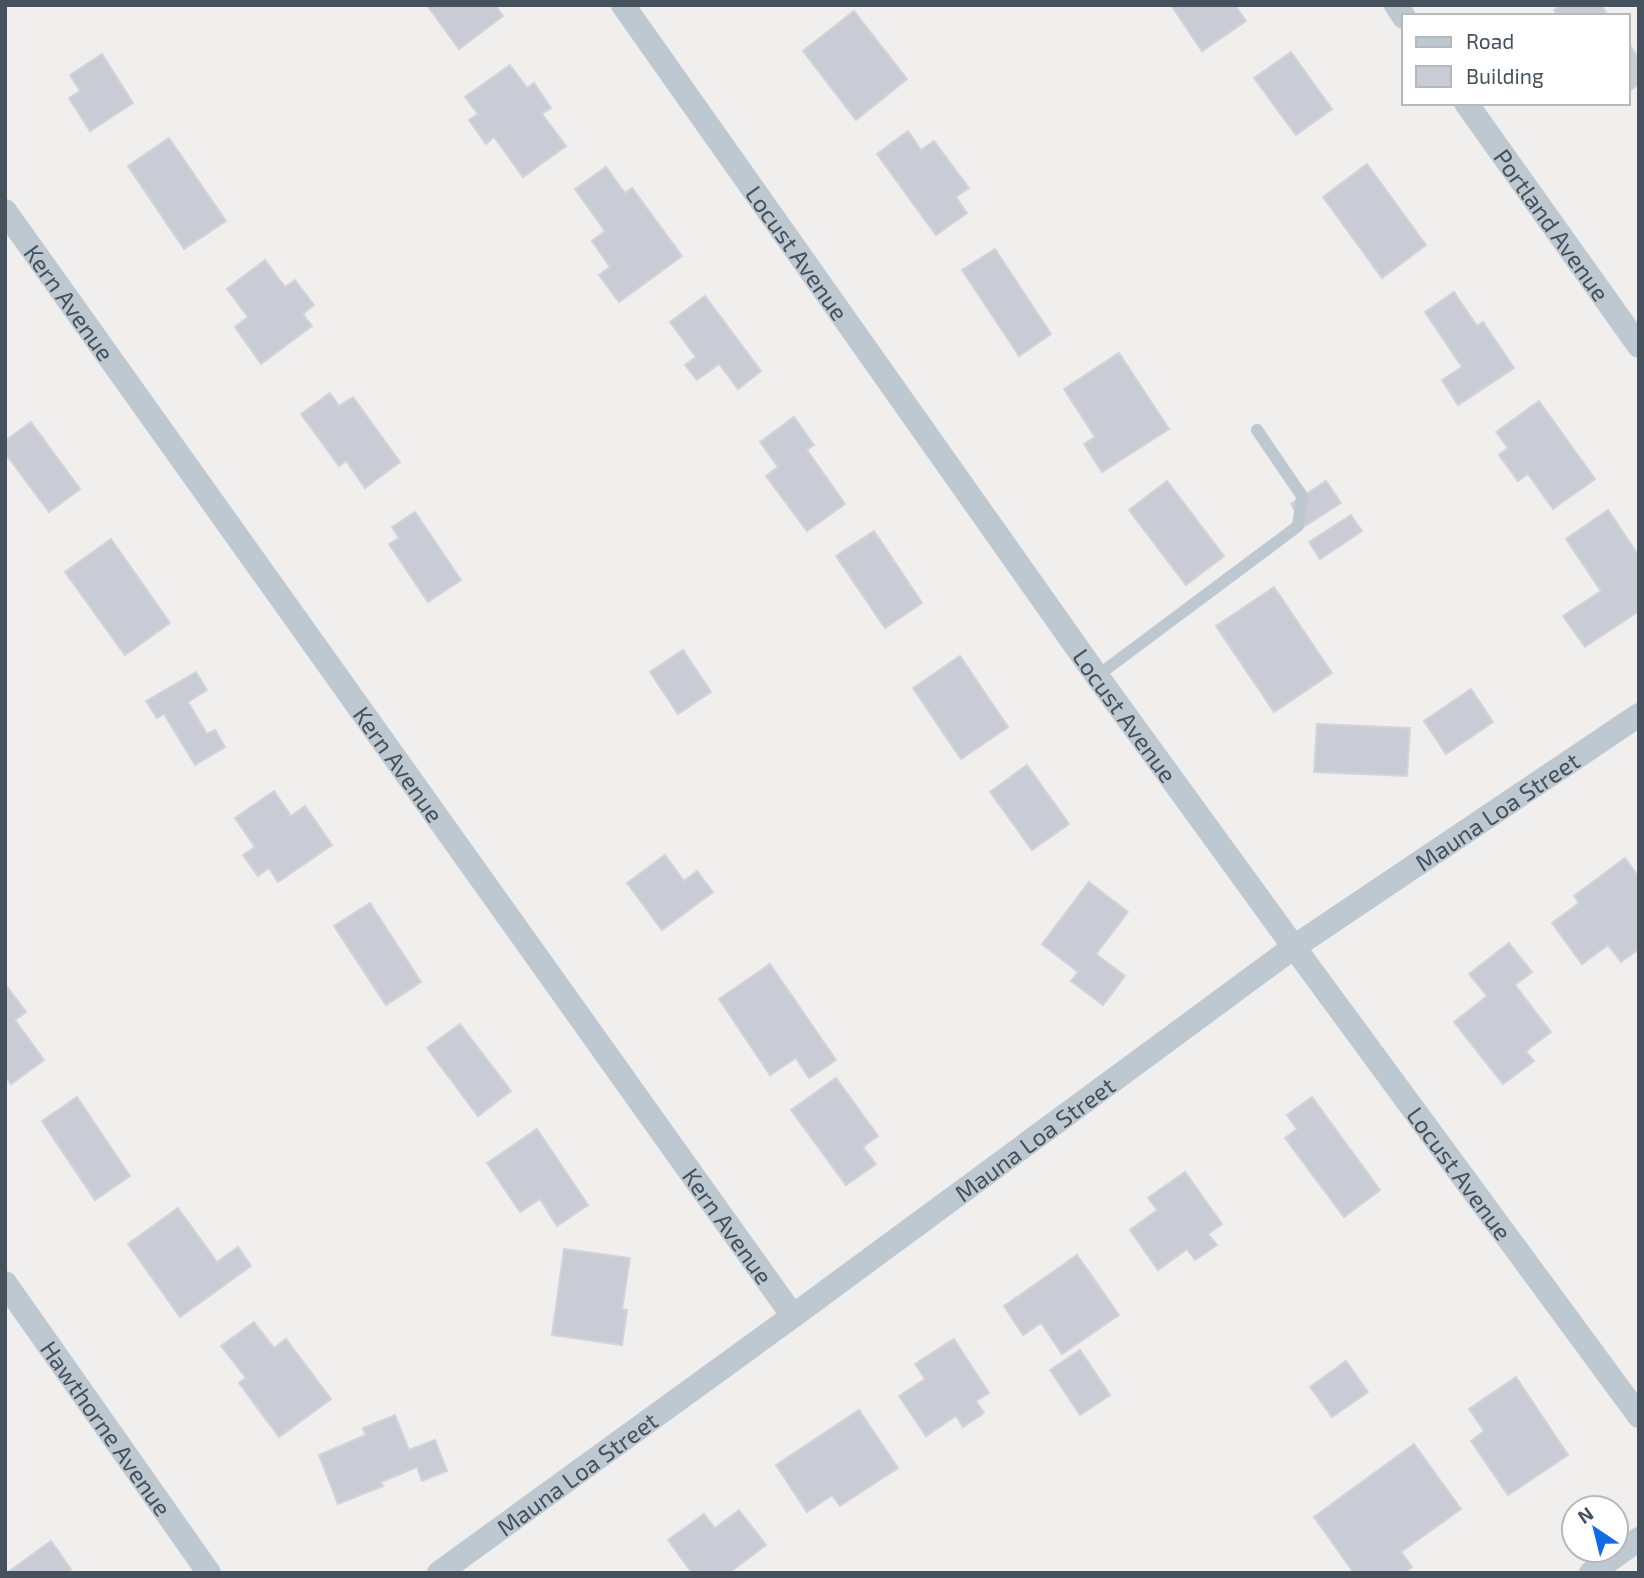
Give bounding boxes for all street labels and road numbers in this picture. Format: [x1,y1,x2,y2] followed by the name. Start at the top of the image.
[1488,143,1616,306] street label: Portland Avenue
[740,180,855,325] street label: Locust Avenue
[19,239,121,366] street label: Kern Avenue
[1068,643,1184,788] street label: Locust Avenue
[348,700,450,827] street label: Kern Avenue
[1409,745,1584,876] street label: Mauna Loa Street
[948,1070,1120,1207] street label: Mauna Loa Street
[1402,1101,1519,1245] street label: Locust Avenue
[677,1162,780,1289] street label: Kern Avenue
[35,1335,178,1521] street label: Hawthorne Avenue
[491,1405,663,1541] street label: Mauna Loa Street

